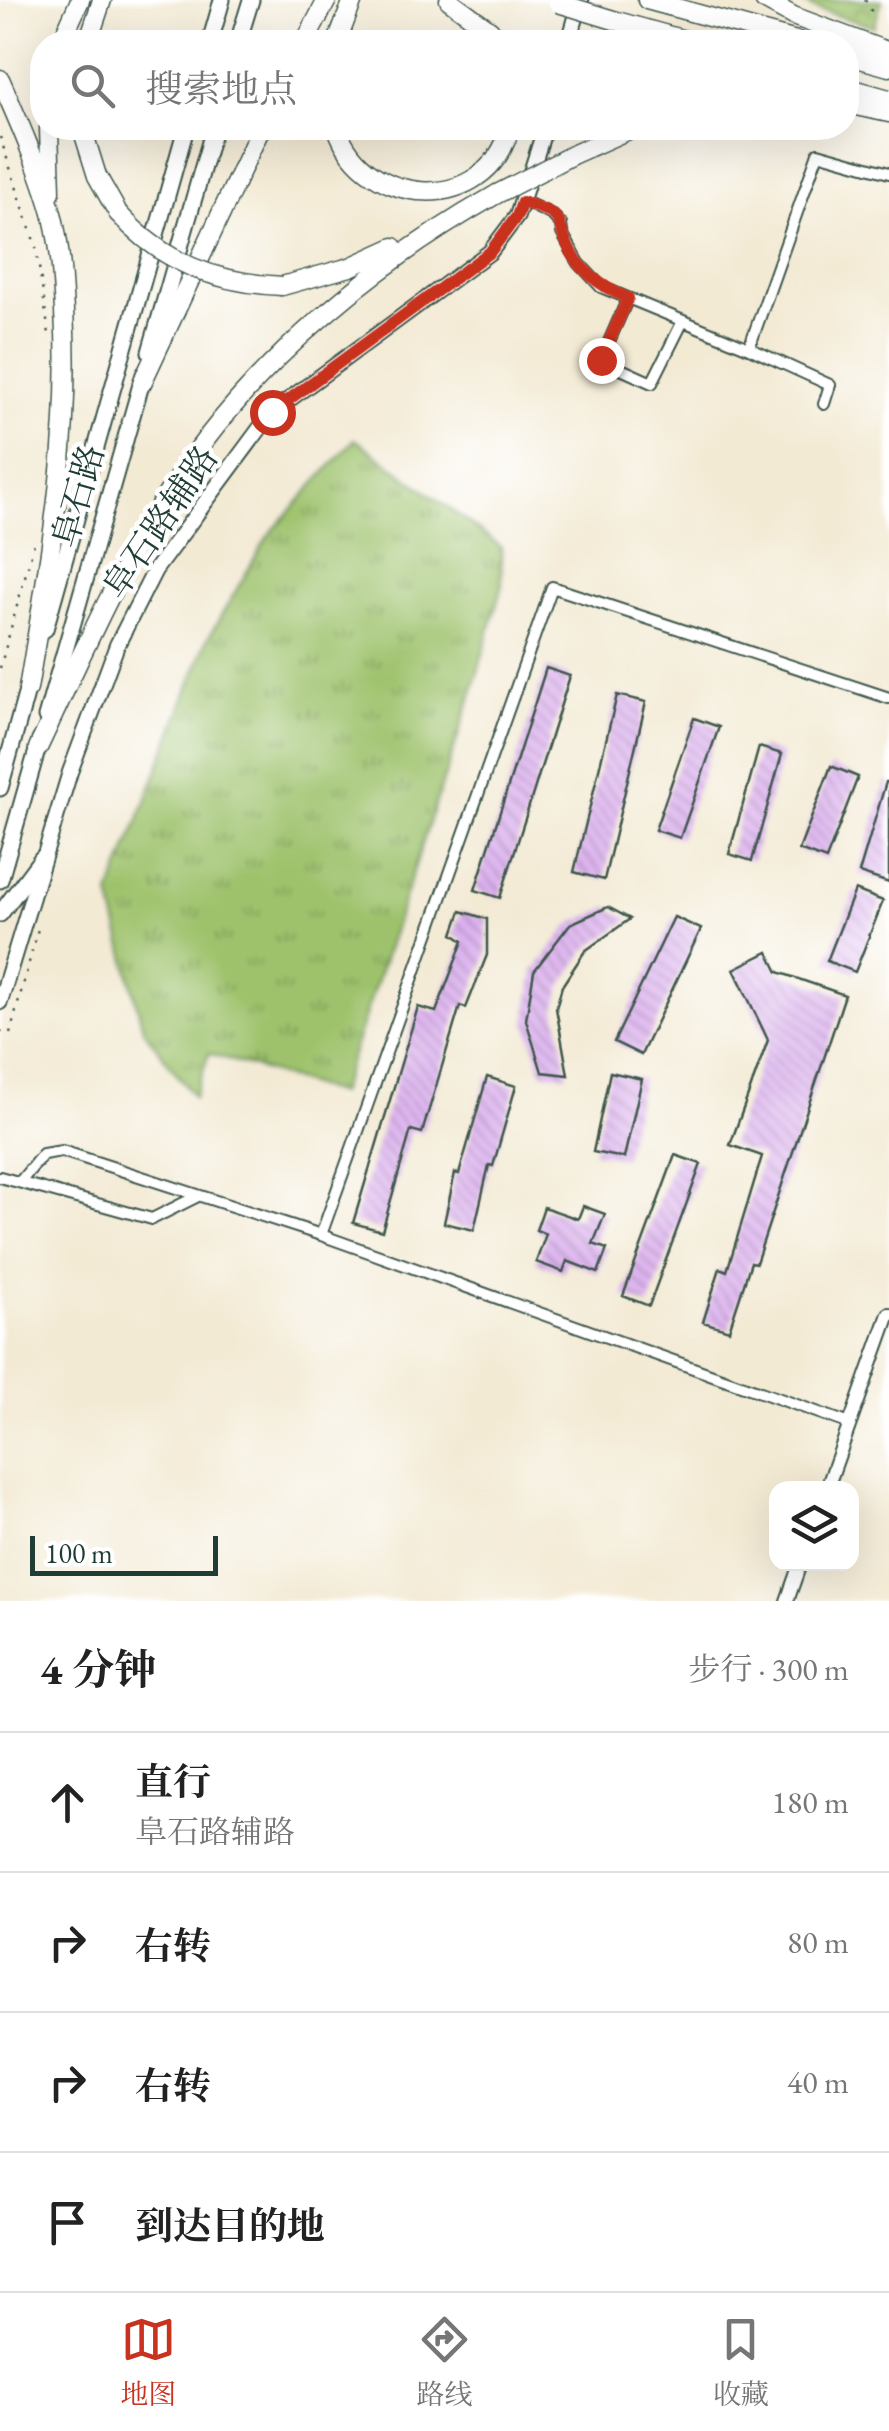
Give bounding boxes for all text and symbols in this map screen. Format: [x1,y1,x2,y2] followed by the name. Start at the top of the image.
[30,30,859,140] search box
[65,58,120,113] icon: search
[145,64,297,113] text: 搜索地点
[579,338,625,384] route end
[250,390,296,436] route start
[92,437,227,607] street label: 阜石路辅路
[41,439,114,553] street label: 阜石路
[769,1481,859,1571] map controls
[769,1481,859,1571] button: layers
[30,1531,218,1576] scale bar
[45,1535,113,1571] text: 100 m
[40,1642,156,1697] text: 4 分钟
[688,1648,849,1690] text: 步行 · 300 m
[135,1757,211,1806] text: 直行
[40,1775,95,1830] icon: ahead
[772,1781,849,1823] text: 180 m
[135,1811,295,1853] text: 阜石路辅路
[40,1915,95,1970] icon: right
[135,1921,211,1970] text: 右转
[787,1921,849,1963] text: 80 m
[40,2055,95,2110] icon: right
[135,2061,211,2110] text: 右转
[787,2061,849,2103] text: 40 m
[40,2195,95,2250] icon: arrive
[135,2201,325,2250] text: 到达目的地
[120,2312,176,2412] tab: 地图
[416,2312,473,2412] tab: 路线
[713,2312,769,2412] tab: 收藏

